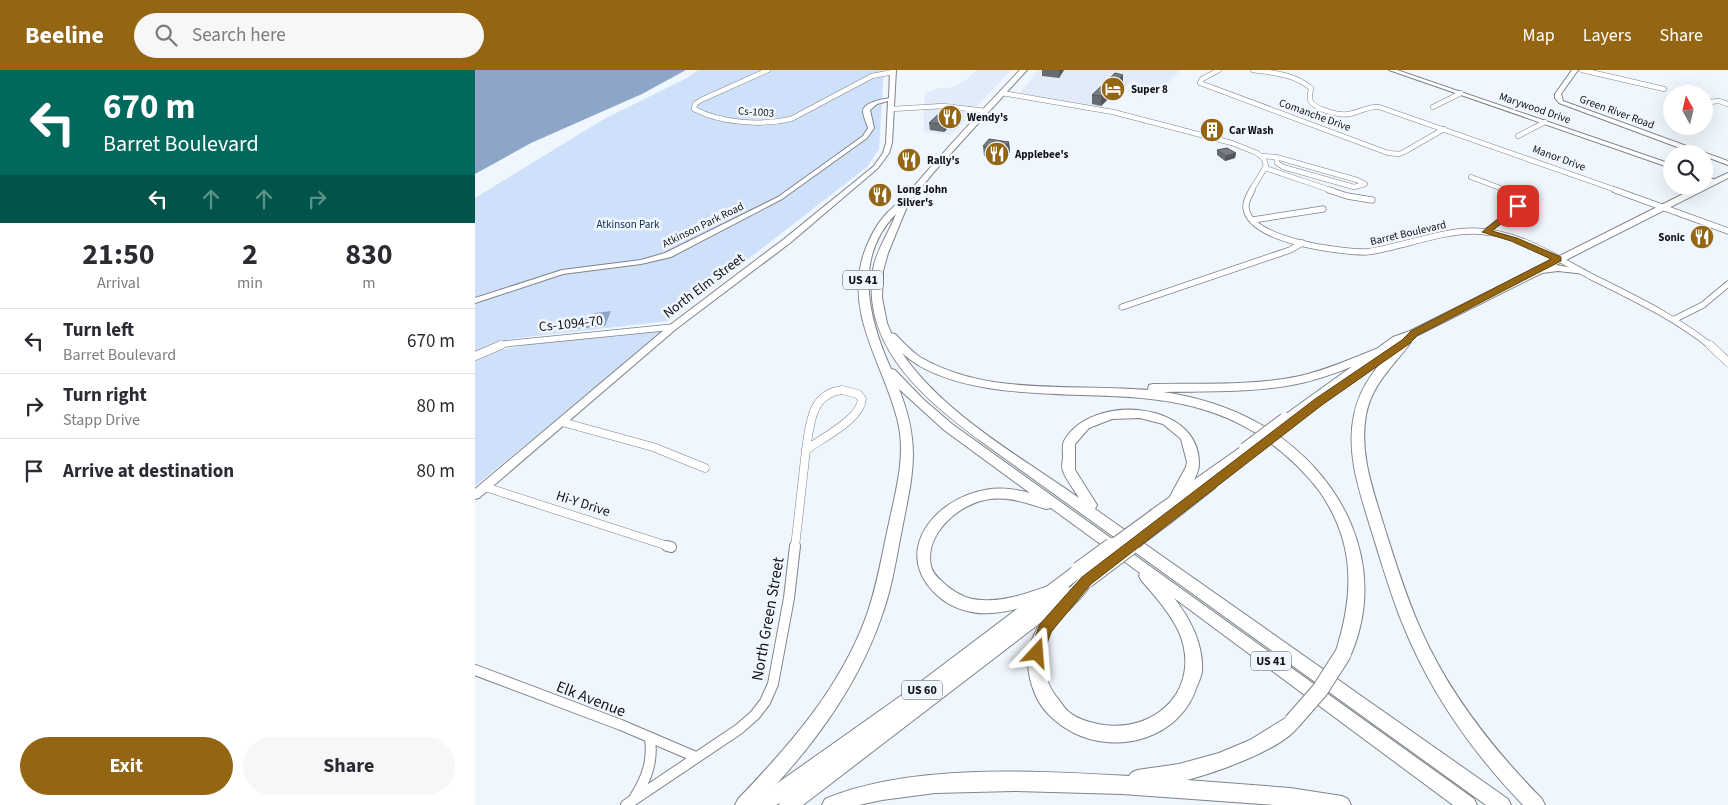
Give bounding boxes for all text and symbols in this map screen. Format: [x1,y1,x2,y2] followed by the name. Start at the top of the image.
[134,13,484,58] search box
[25,18,104,53] text: Beeline
[152,21,180,49] icon: search
[192,22,286,49] text: Search here
[1523,23,1555,48] text: Map
[1583,23,1632,48] text: Layers
[1660,23,1703,48] text: Share
[1100,76,1126,102] hotel icon: Super 8
[103,82,195,132] text: 670 m
[1131,82,1168,97] place label: Super 8
[1663,85,1713,135] north arrow
[1663,85,1713,195] map controls
[1497,89,1573,127] street label: Marywood Drive
[20,90,85,155] icon: left
[1577,91,1657,133] street label: Green River Road
[1277,95,1354,135] street label: Comanche Drive
[737,103,775,121] street label: Cs-1003
[937,104,963,130] restaurant icon: Wendy's
[967,110,1008,125] place label: Wendy's
[1199,117,1225,143] building icon: Car Wash
[1229,123,1274,138] place label: Car Wash
[103,128,259,160] text: Barret Boulevard
[984,141,1010,167] restaurant icon: Applebee's
[1530,141,1588,175] street label: Manor Drive
[1663,145,1713,195] button: search
[896,147,922,173] restaurant icon: Rally's
[1014,147,1069,162] place label: Applebee's
[927,153,960,168] place label: Rally's
[867,182,893,208] restaurant icon: Long John Silver's
[897,182,947,210] place label: Long John Silver's
[144,185,172,213] icon: left
[197,185,225,213] icon: ahead
[250,185,278,213] icon: ahead
[303,185,331,213] icon: right
[1497,185,1539,227] pin
[1504,192,1532,220] icon: arrive
[660,199,746,251] street label: Atkinson Park Road
[596,217,660,232] park label: Atkinson Park
[1368,217,1448,249] street label: Barret Boulevard
[1689,224,1715,250] restaurant icon: Sonic
[1658,230,1685,245] place label: Sonic
[82,233,155,276] text: 21:50
[242,233,258,276] text: 2
[345,233,393,276] text: 830
[659,249,749,323] street label: North Elm Street
[843,270,883,290] road number: US 41
[97,272,140,294] text: Arrival
[237,272,263,294] text: min
[362,272,376,294] text: m
[538,311,604,337] street label: Cs-1094-70
[63,317,134,344] text: Turn left
[20,327,48,355] icon: left
[407,328,455,355] text: 670 m
[63,344,176,366] text: Barret Boulevard
[63,382,147,409] text: Turn right
[20,392,48,420] icon: right
[417,393,455,420] text: 80 m
[63,409,140,431] text: Stapp Drive
[20,457,48,485] icon: arrive
[63,458,234,485] text: Arrive at destination
[417,458,455,485] text: 80 m
[553,486,613,522] street label: Hi-Y Drive
[746,555,790,682] street label: North Green Street
[1010,626,1062,678] position arrow
[1251,652,1291,670] road number: US 41
[553,676,629,722] street label: Elk Avenue
[902,680,942,700] road number: US 60
[20,737,233,795] button: Exit
[243,737,455,795] button: Share

